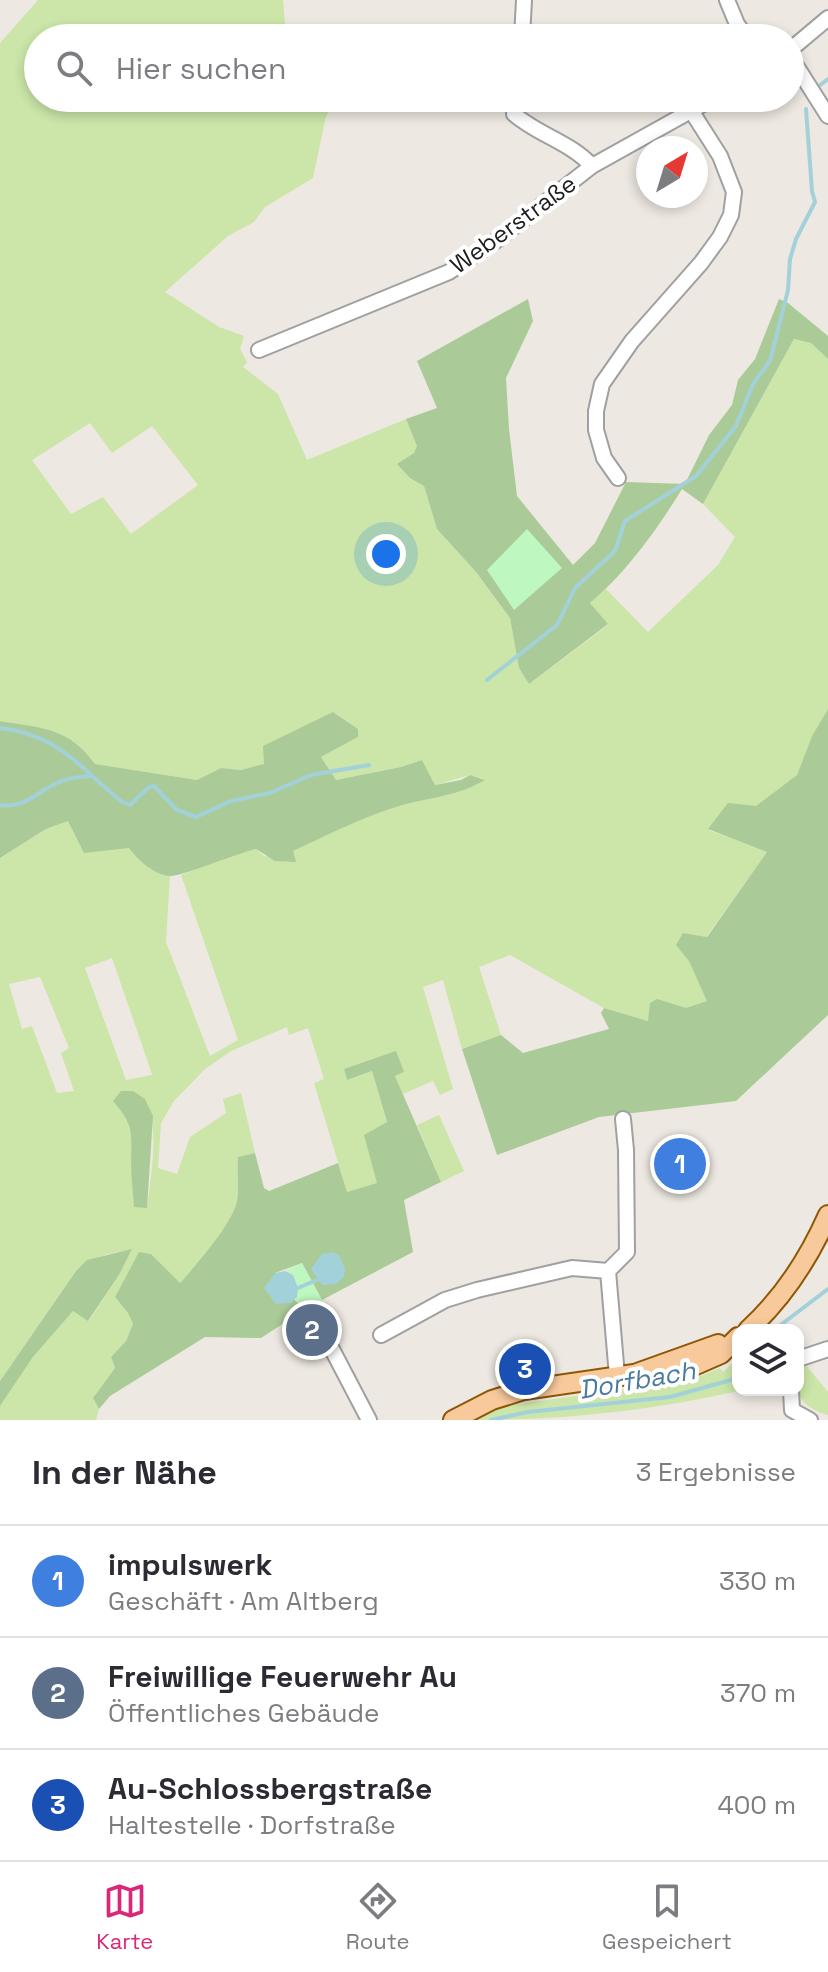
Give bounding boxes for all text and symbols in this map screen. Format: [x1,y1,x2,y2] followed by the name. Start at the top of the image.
[24,24,804,112] search box
[52,46,96,90] icon: search
[116,49,286,88] text: Hier suchen
[636,136,708,208] north arrow
[444,168,582,280] street label: Weberstraße
[366,534,406,574] your location
[654,1134,706,1194] pin: 1
[286,1300,338,1360] pin: 2
[732,1324,804,1396] map controls
[732,1324,804,1396] button: layers
[499,1339,551,1399] pin: 3
[576,1353,699,1407] water label: Dorfbach
[32,1451,217,1494] text: In der Nähe
[636,1455,796,1489] text: 3 Ergebnisse
[108,1545,273,1584] text: impulswerk
[52,1564,64,1598] text: 1
[719,1564,796,1598] text: 330 m
[108,1584,379,1618] text: Geschäft · Am Altberg
[108,1657,457,1696] text: Freiwillige Feuerwehr Au
[50,1676,66,1710] text: 2
[720,1676,796,1710] text: 370 m
[108,1696,380,1730] text: Öffentliches Gebäude
[108,1769,432,1808] text: Au-Schlossbergstraße
[50,1788,66,1822] text: 3
[717,1788,796,1822] text: 400 m
[108,1808,396,1842] text: Haltestelle · Dorfstraße
[96,1879,153,1955] tab: Karte
[346,1879,410,1955] tab: Route
[602,1879,732,1955] tab: Gespeichert

